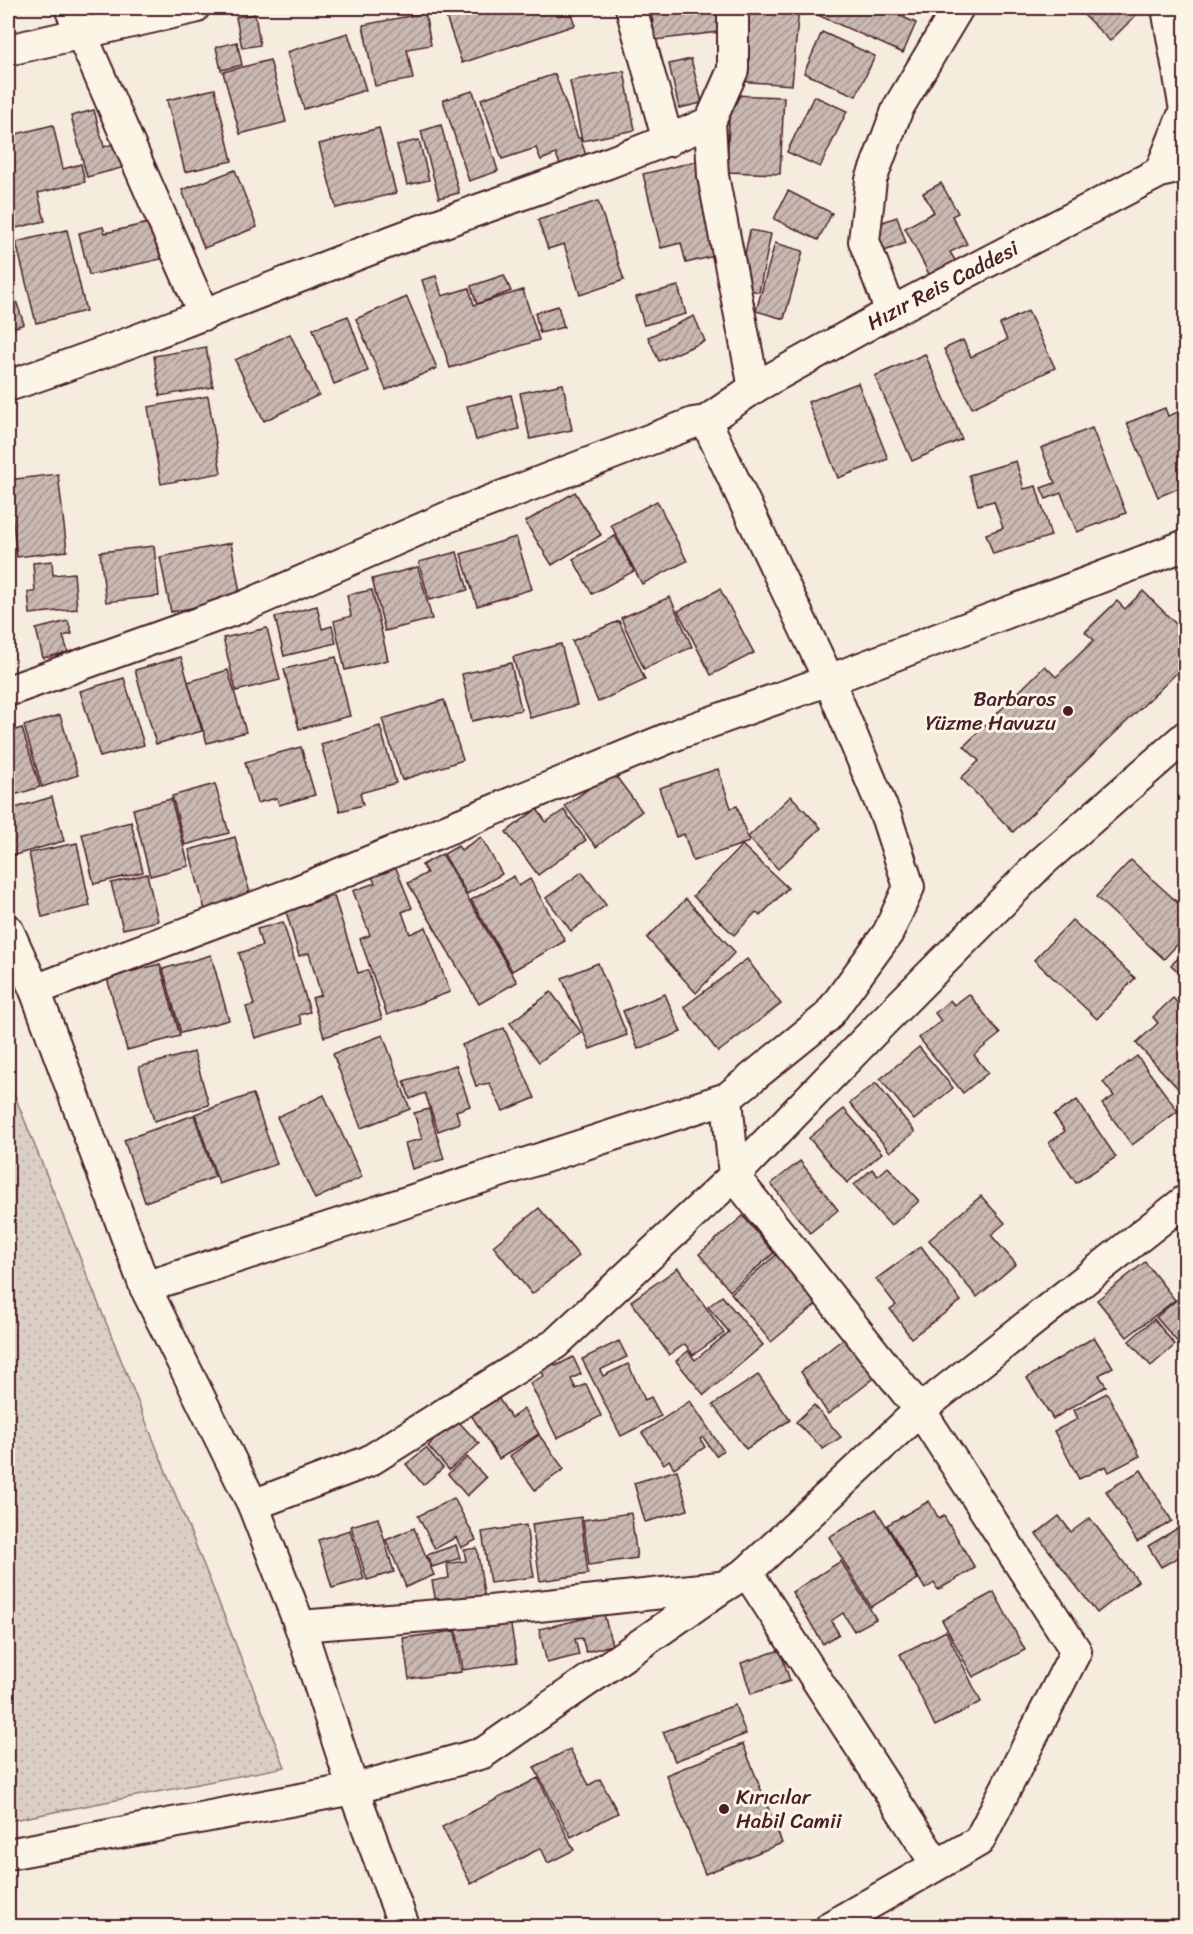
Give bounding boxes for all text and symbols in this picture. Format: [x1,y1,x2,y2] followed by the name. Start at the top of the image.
[860,229,1026,341] street label: Hızır Reis Caddesi
[925,680,1057,742] place label: Barbaros Yüzme Havuzu
[1061,704,1075,718] marker: Barbaros Yüzme Havuzu
[736,1778,843,1840] place label: Kırıcılar Habil Camii
[717,1802,731,1816] marker: Kırıcılar Habil Camii

